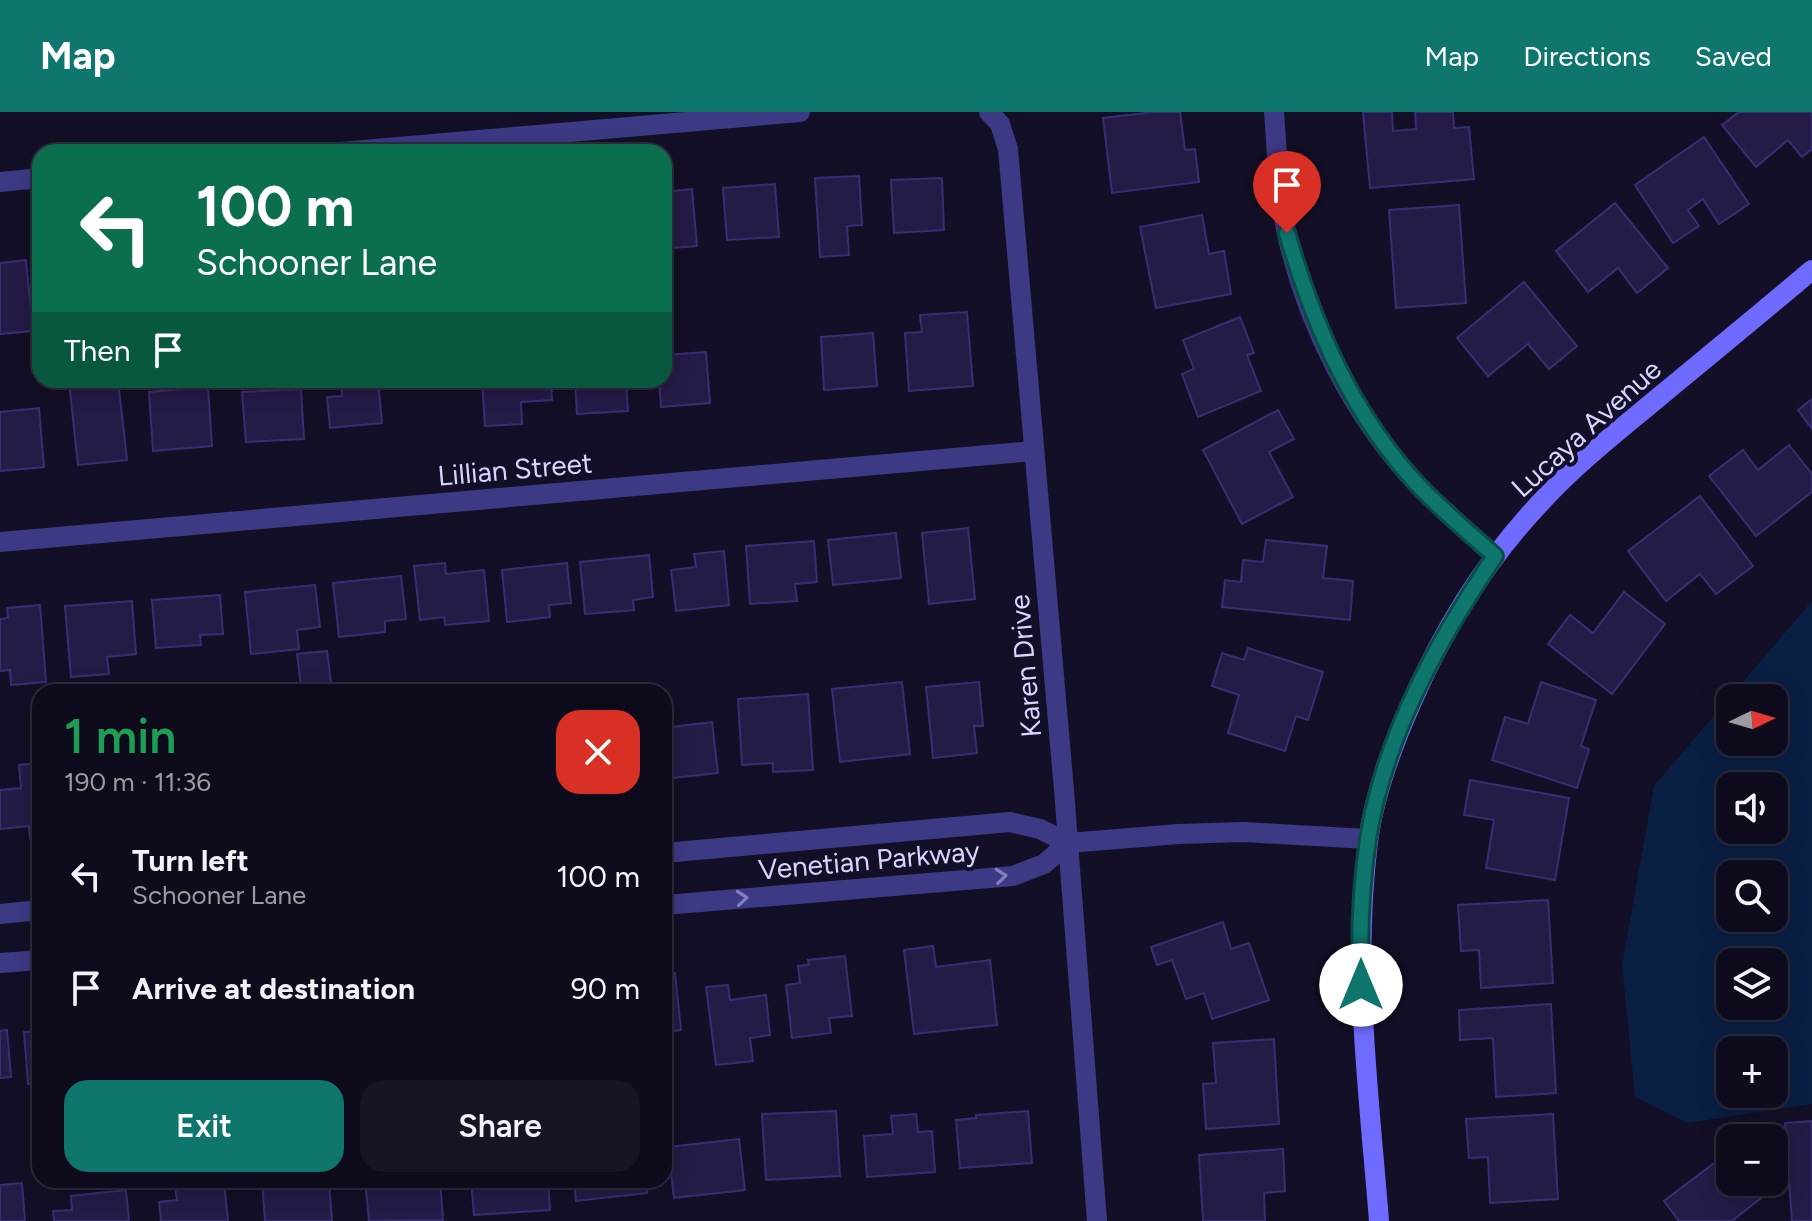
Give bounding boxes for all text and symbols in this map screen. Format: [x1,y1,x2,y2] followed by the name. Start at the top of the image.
[40,33,116,79] text: Map
[1425,39,1479,73] text: Map
[1523,39,1651,73] text: Directions
[1695,39,1772,73] text: Saved
[1253,151,1321,233] pin
[1265,163,1309,207] icon: arrive
[196,173,354,240] text: 100 m
[64,176,168,280] icon: left
[196,241,437,284] text: Schooner Lane
[146,328,190,372] icon: arrive
[64,332,130,369] text: Then
[1504,352,1668,504] street label: Lucaya Avenue
[436,445,594,493] street label: Lillian Street
[1002,593,1048,739] street label: Karen Drive
[1716,684,1788,756] north arrow
[1716,684,1788,1196] map controls
[64,707,176,765] text: 1 min
[556,710,640,794] button: close
[64,766,211,798] text: 190 m · 11:36
[1716,772,1788,844] button: sound
[757,833,981,887] street label: Venetian Parkway
[132,842,249,879] text: Turn left
[64,854,108,898] icon: left
[556,858,640,895] text: 100 m
[1716,860,1788,932] button: search
[995,868,1008,885] one-way arrow
[132,879,306,911] text: Schooner Lane
[736,890,749,907] one-way arrow
[1319,943,1403,1027] position arrow
[1716,948,1788,1020] button: layers
[64,966,108,1010] icon: arrive
[132,970,415,1007] text: Arrive at destination
[571,970,640,1007] text: 90 m
[1716,1036,1788,1108] button: +
[64,1080,344,1172] button: Exit
[360,1080,640,1172] button: Share
[1716,1124,1788,1196] button: −

